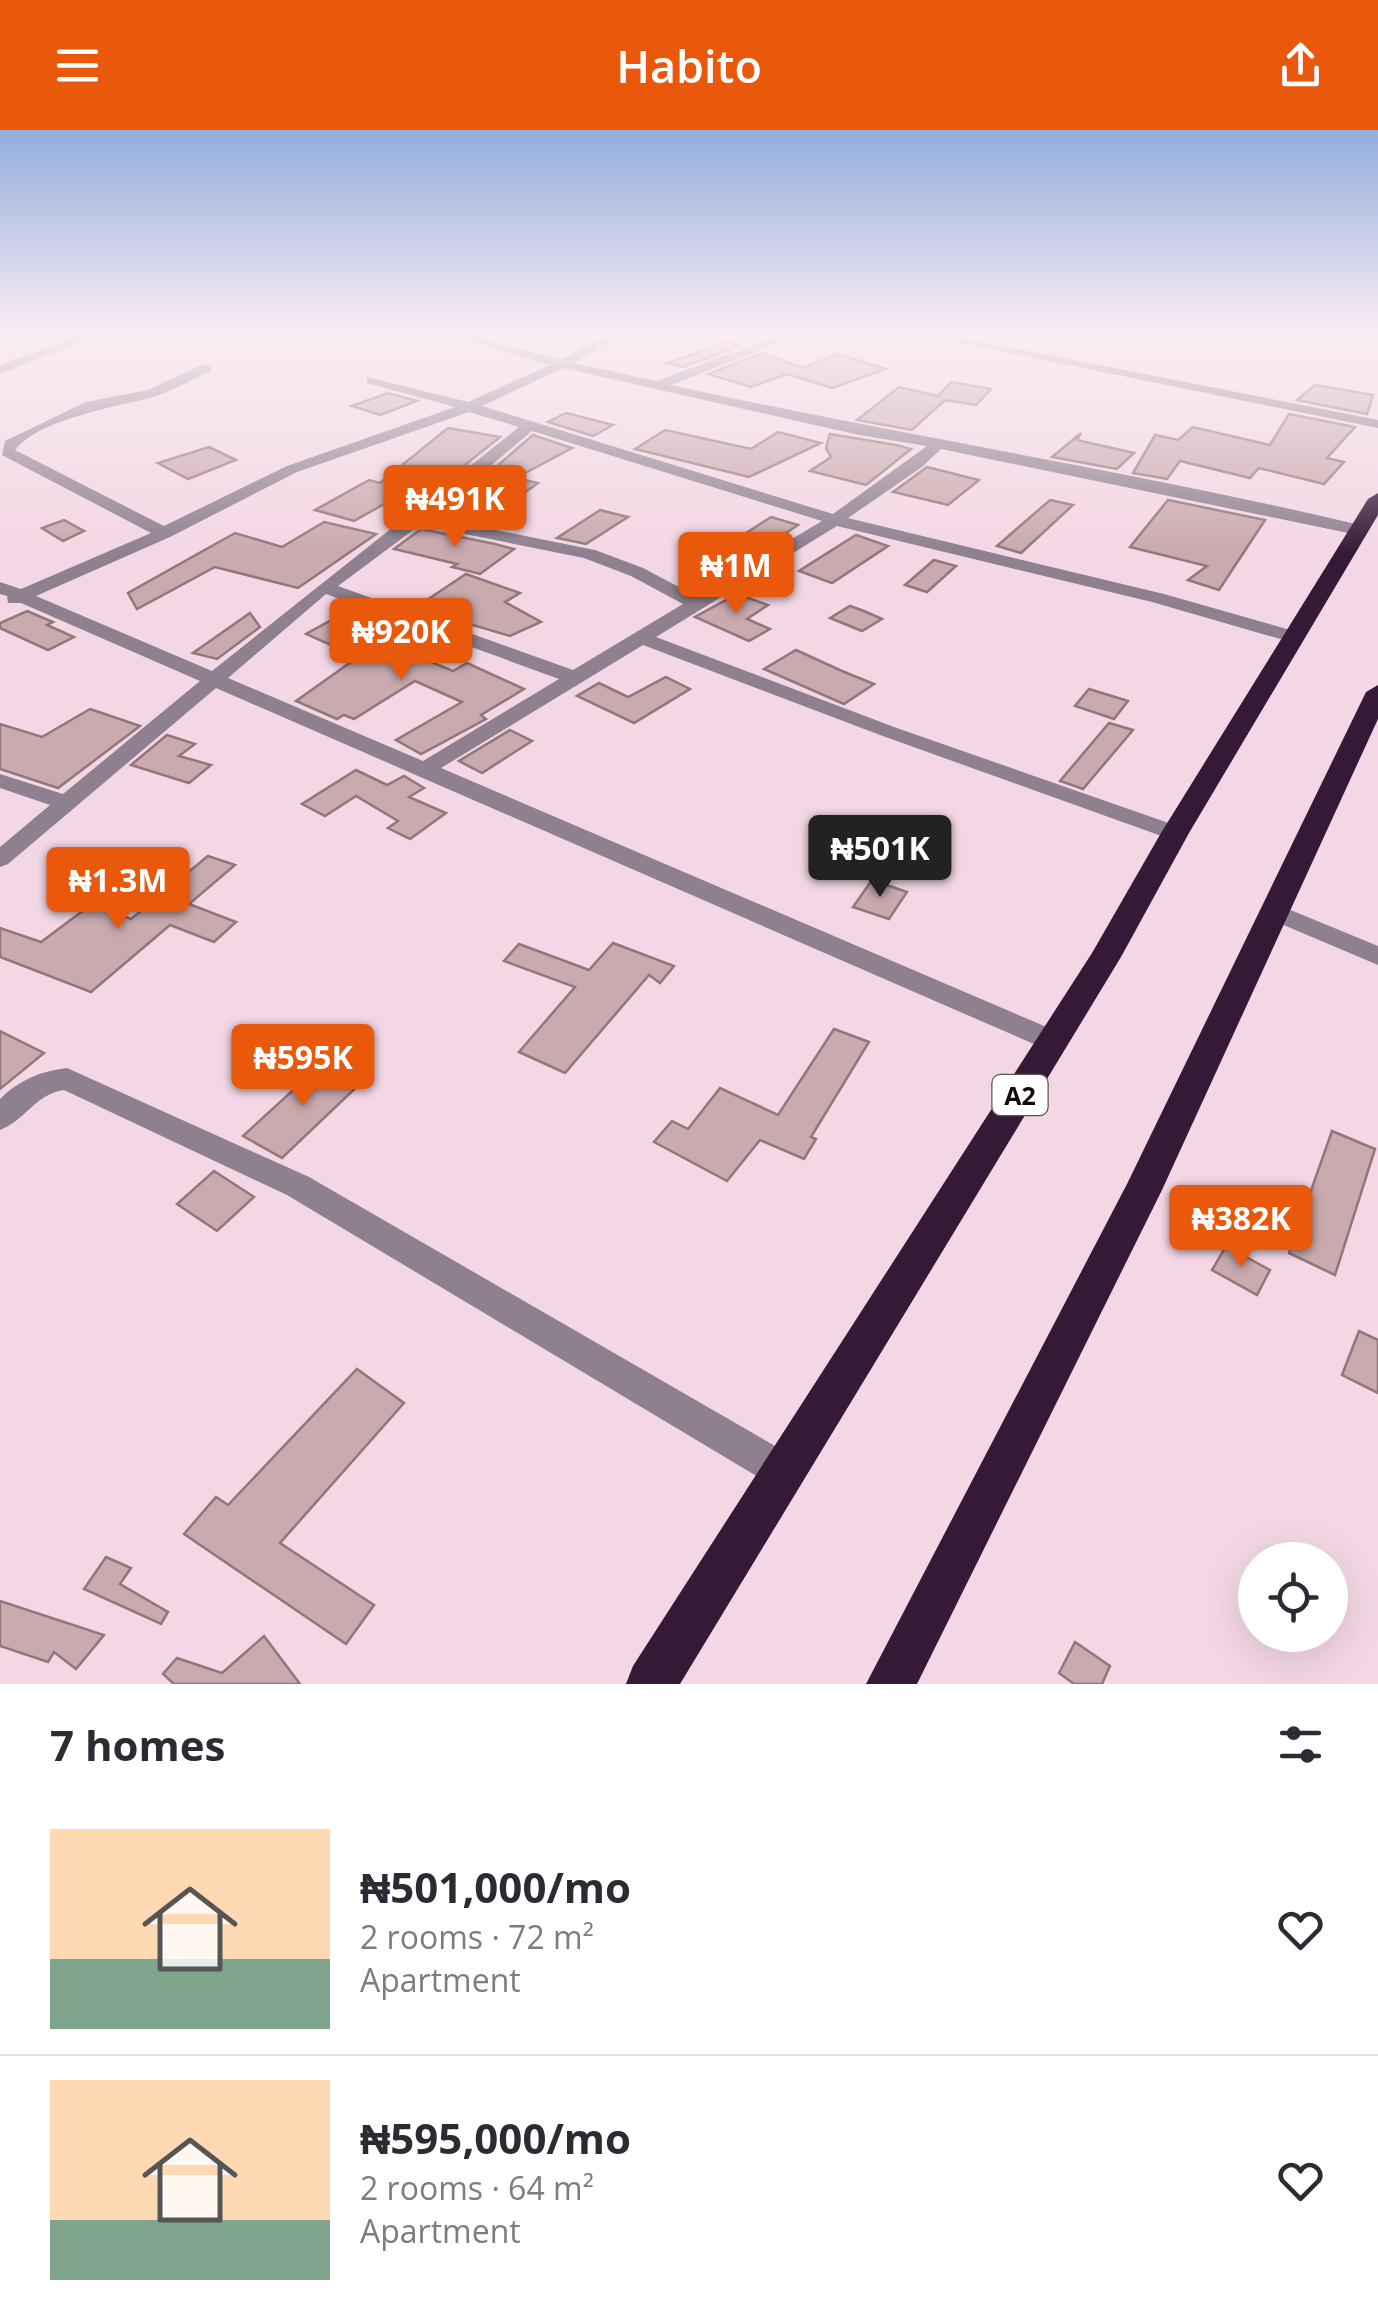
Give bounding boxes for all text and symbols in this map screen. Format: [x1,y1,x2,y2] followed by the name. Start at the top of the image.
[616,35,762,96] text: Habito
[50,38,105,93] icon: menu
[1273,38,1328,93] icon: share
[385,465,525,550] pin: ₦491K
[405,476,505,519] text: ₦491K
[688,532,784,617] pin: ₦1M
[700,543,772,586] text: ₦1M
[331,598,471,683] pin: ₦920K
[351,609,451,652] text: ₦920K
[810,815,950,900] pin: ₦501K
[830,826,930,869] text: ₦501K
[48,847,188,932] pin: ₦1.3M
[69,858,168,901] text: ₦1.3M
[233,1024,373,1109] pin: ₦595K
[253,1035,353,1078] text: ₦595K
[992,1075,1048,1115] road number: A2
[1171,1185,1311,1270] pin: ₦382K
[1191,1196,1291,1239] text: ₦382K
[1238,1542,1348,1652] map controls
[1238,1542,1348,1652] button: locate
[50,1716,225,1773] text: 7 homes
[1273,1717,1328,1772] icon: filters
[360,1858,631,1915] text: ₦501,000/mo
[130,1869,250,1989] icon: home
[1273,1902,1328,1957] icon: heart
[360,1915,594,1958] text: 2 rooms · 72 m²
[360,1958,521,2001] text: Apartment
[360,2109,631,2166] text: ₦595,000/mo
[130,2120,250,2240] icon: home
[1273,2153,1328,2208] icon: heart
[360,2166,594,2209] text: 2 rooms · 64 m²
[360,2209,521,2252] text: Apartment

